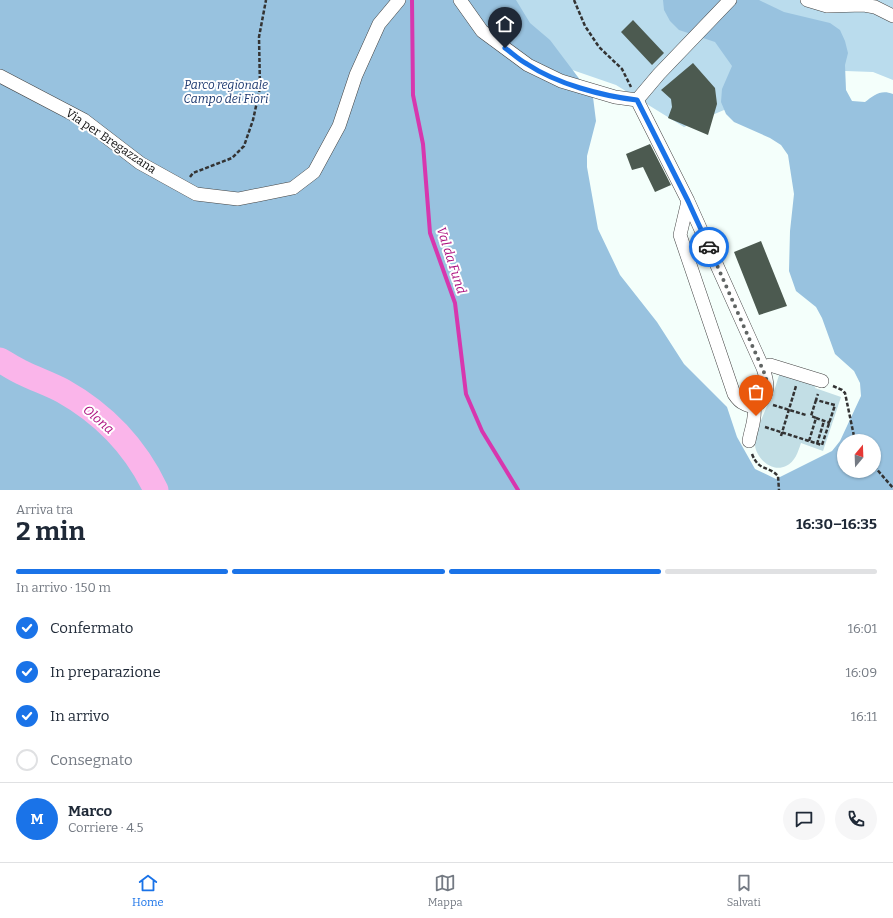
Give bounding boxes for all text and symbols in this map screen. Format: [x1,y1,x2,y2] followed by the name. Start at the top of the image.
[488,7.0,522,48] pin
[494,13,516,35] icon: home
[184,78,269,106] park label: Parco regionale Campo dei Fiori
[63,106,159,177] street label: Via per Bregazzana
[434,225,470,296] water label: Val da Fund
[689,227,729,267] courier
[698,236,720,258] icon: car
[739,375,773,416] pin
[745,381,767,403] icon: bag
[80,402,117,437] water label: Olona
[837,434,881,478] north arrow
[837,434,881,478] map controls
[16,502,73,517] text: Arriva tra
[796,515,877,533] text: 16:30–16:35
[16,516,85,547] text: 2 min
[16,580,111,595] text: In arrivo · 150 m
[16,617,38,639] icon: check
[50,619,133,637] text: Confermato
[848,621,877,636] text: 16:01
[16,661,38,683] icon: check
[50,663,161,681] text: In preparazione
[845,665,877,680] text: 16:09
[16,705,38,727] icon: check
[50,707,109,725] text: In arrivo
[851,709,877,724] text: 16:11
[50,751,133,769] text: Consegnato
[783,798,825,840] button: chat
[835,798,877,840] button: phone
[68,802,112,820] text: Marco
[30,810,44,828] text: M
[68,820,143,835] text: Corriere · 4.5
[132,872,164,909] tab: Home
[428,872,462,909] tab: Mappa
[727,872,761,909] tab: Salvati

